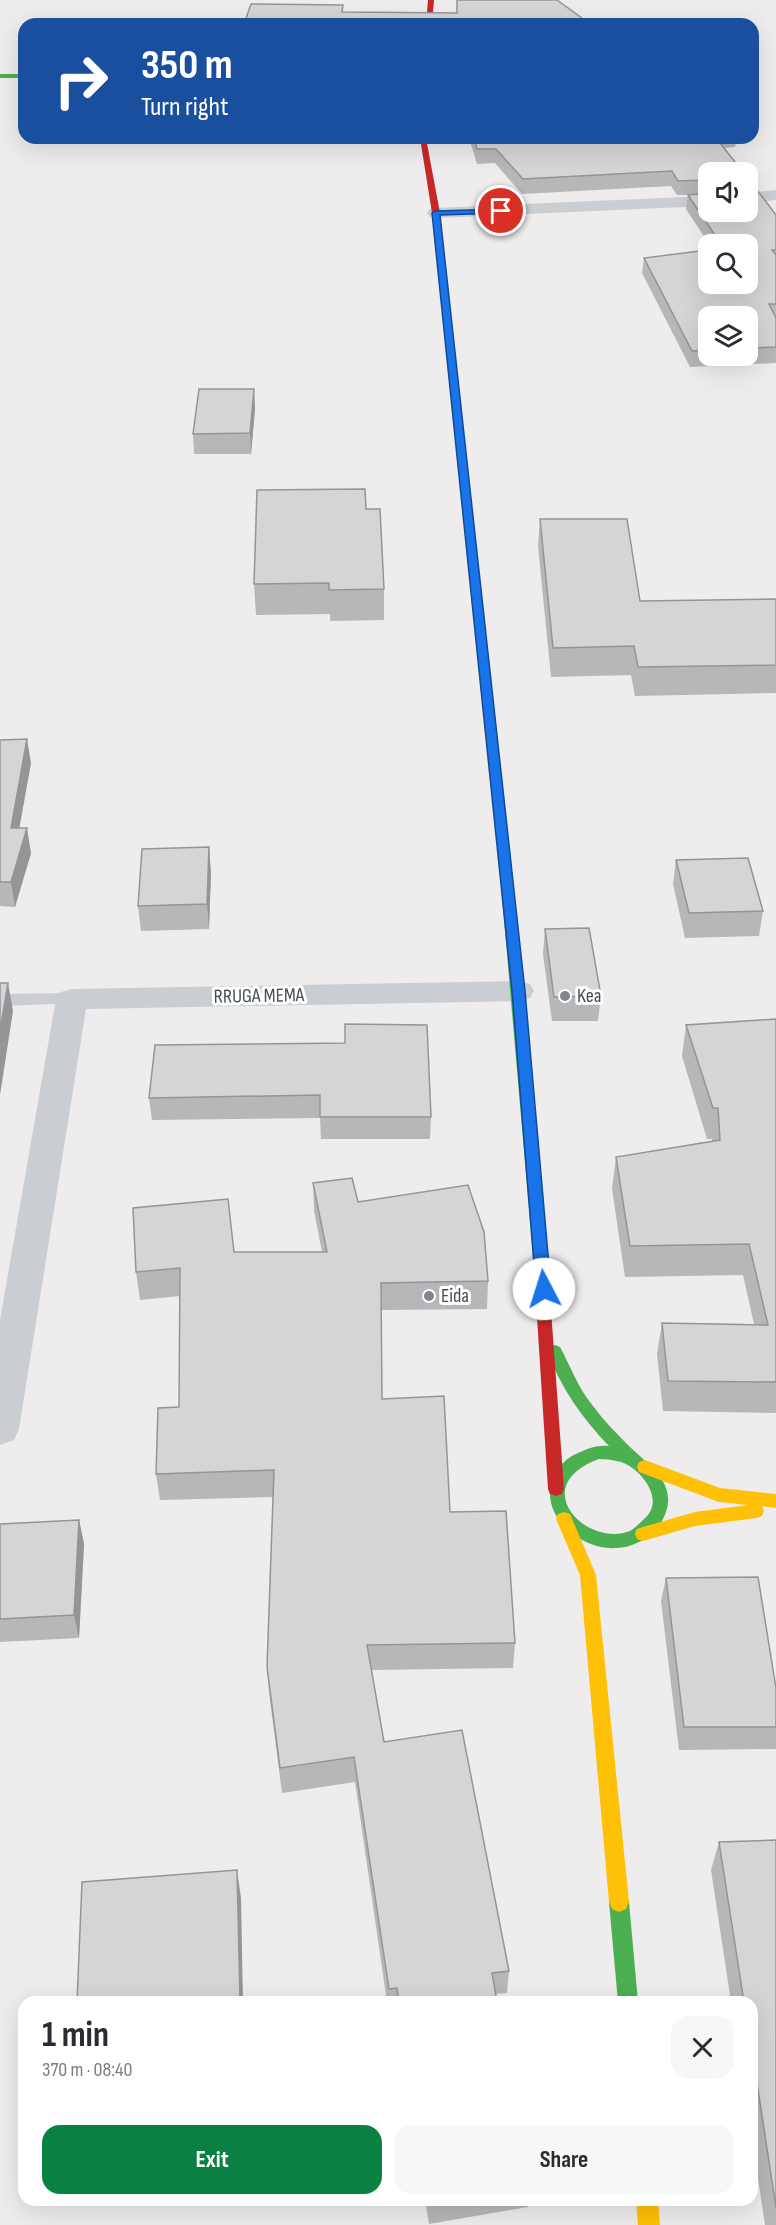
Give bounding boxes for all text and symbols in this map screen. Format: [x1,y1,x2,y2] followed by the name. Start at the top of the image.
[141,40,233,91] text: 350 m
[42,42,120,120] icon: right
[141,91,228,123] text: Turn right
[698,162,758,366] map controls
[698,162,758,222] button: sound
[475,185,526,236] pin
[484,194,517,227] icon: arrive
[698,234,758,294] button: search
[698,306,758,366] button: layers
[214,983,305,1009] street label: RRUGA MEMA
[577,984,601,1008] place label: Kea
[558,989,572,1003] marker: Kea
[512,1257,576,1321] position arrow
[441,1284,469,1308] place label: Eida
[422,1289,436,1303] marker: Eida
[42,2014,109,2057] text: 1 min
[671,2016,734,2079] button: close
[42,2058,132,2082] text: 370 m · 08:40
[42,2125,382,2194] button: Exit
[394,2125,734,2194] button: Share

